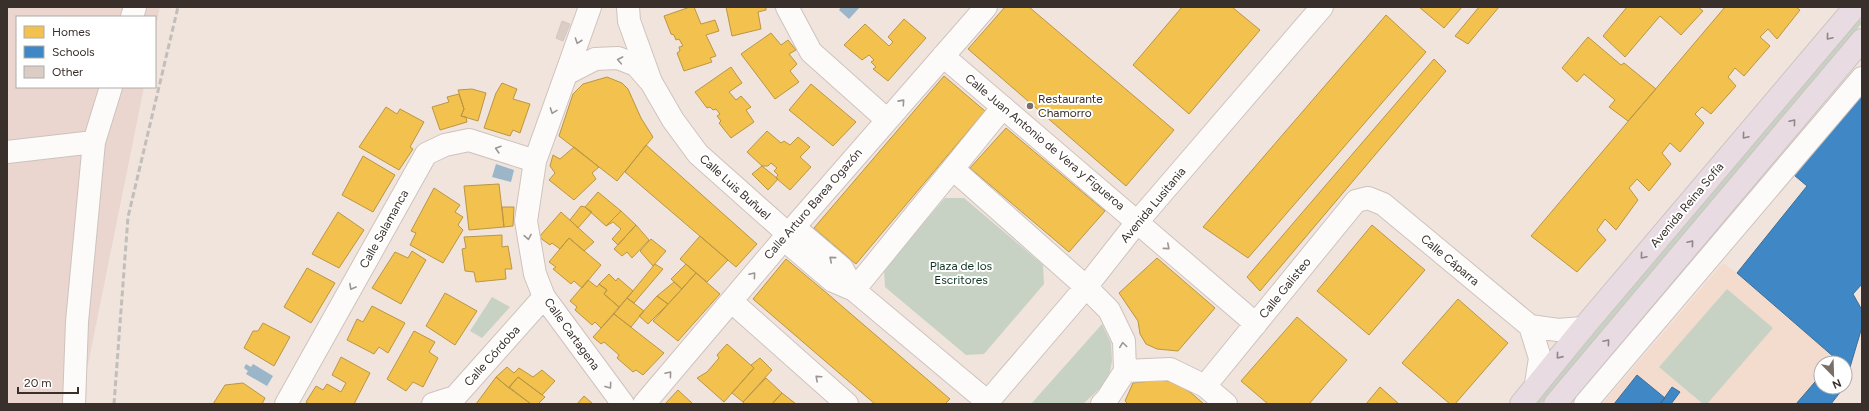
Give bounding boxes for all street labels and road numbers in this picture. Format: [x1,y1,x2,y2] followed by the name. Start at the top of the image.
[962,71,1128,213] street label: Calle Juan Antonio de Vera y Figueroa
[761,146,865,262] street label: Calle Arturo Barea Ogazón
[697,152,773,222] street label: Calle Luis Buñuel
[1647,160,1727,250] street label: Avenida Reina Sofía
[1117,165,1189,245] street label: Avenida Lusitania
[357,187,411,271] street label: Calle Salamanca
[1418,232,1482,288] street label: Calle Cáparra
[1256,255,1314,321] street label: Calle Galisteo
[541,295,603,373] street label: Calle Cartagena
[461,323,523,389] street label: Calle Córdoba

